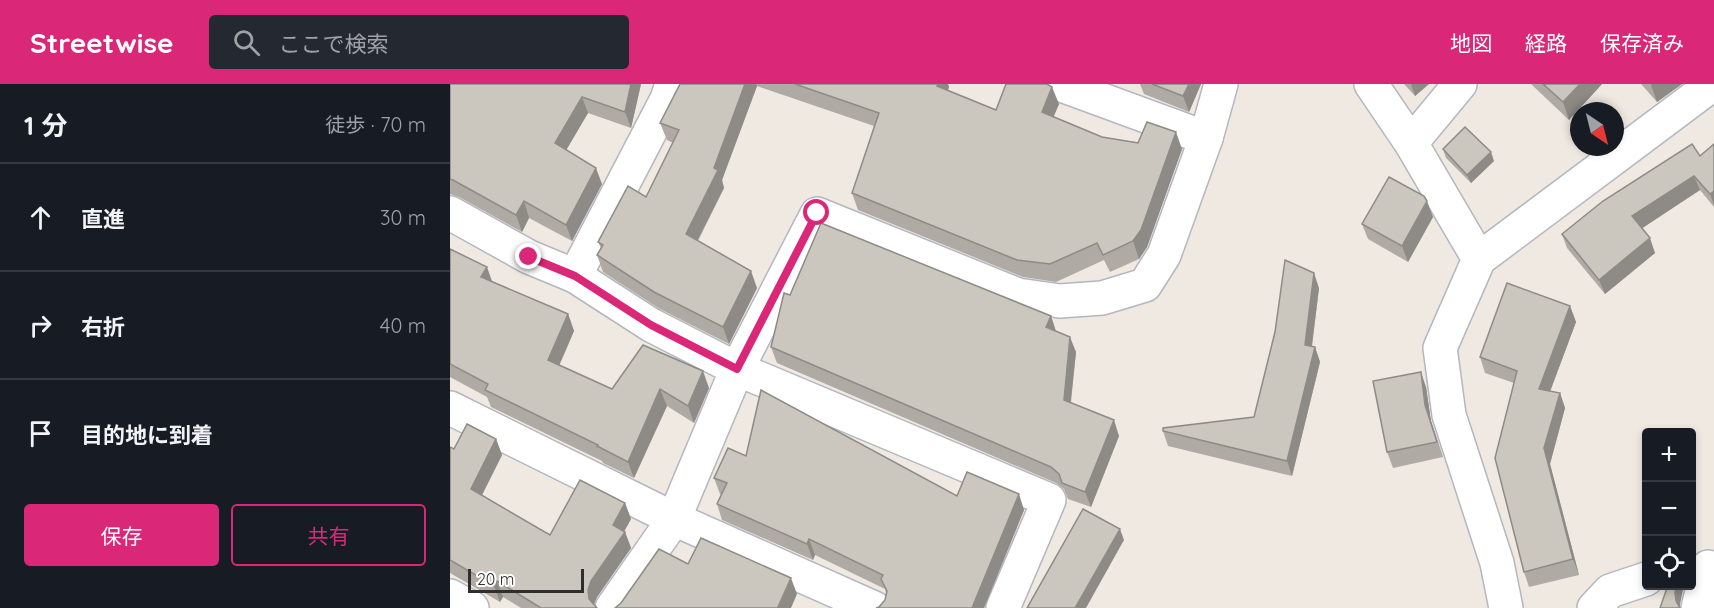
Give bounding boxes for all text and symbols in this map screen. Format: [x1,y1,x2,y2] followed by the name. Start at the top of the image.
[209,15,629,69] search box
[30,25,173,60] text: Streetwise
[230,26,263,59] icon: search
[278,30,388,58] text: ここで検索
[1450,30,1492,56] text: 地図
[1525,30,1567,56] text: 経路
[1600,30,1684,56] text: 保存済み
[1570,102,1624,156] north arrow
[24,109,67,142] text: 1 分
[325,112,426,137] text: 徒歩 · 70 m
[803,199,829,225] route start
[24,201,57,234] icon: ahead
[81,205,125,233] text: 直進
[380,205,426,230] text: 30 m
[515,243,541,269] route end
[24,309,57,342] icon: right
[81,313,125,341] text: 右折
[380,313,426,338] text: 40 m
[24,417,57,450] icon: arrive
[81,421,213,449] text: 目的地に到着
[1642,428,1696,590] map controls
[1642,428,1696,482] button: +
[1642,482,1696,536] button: −
[24,504,219,566] button: 保存
[231,504,426,566] button: 共有
[1642,536,1696,590] button: locate
[468,566,584,594] scale bar
[477,569,514,589] text: 20 m

